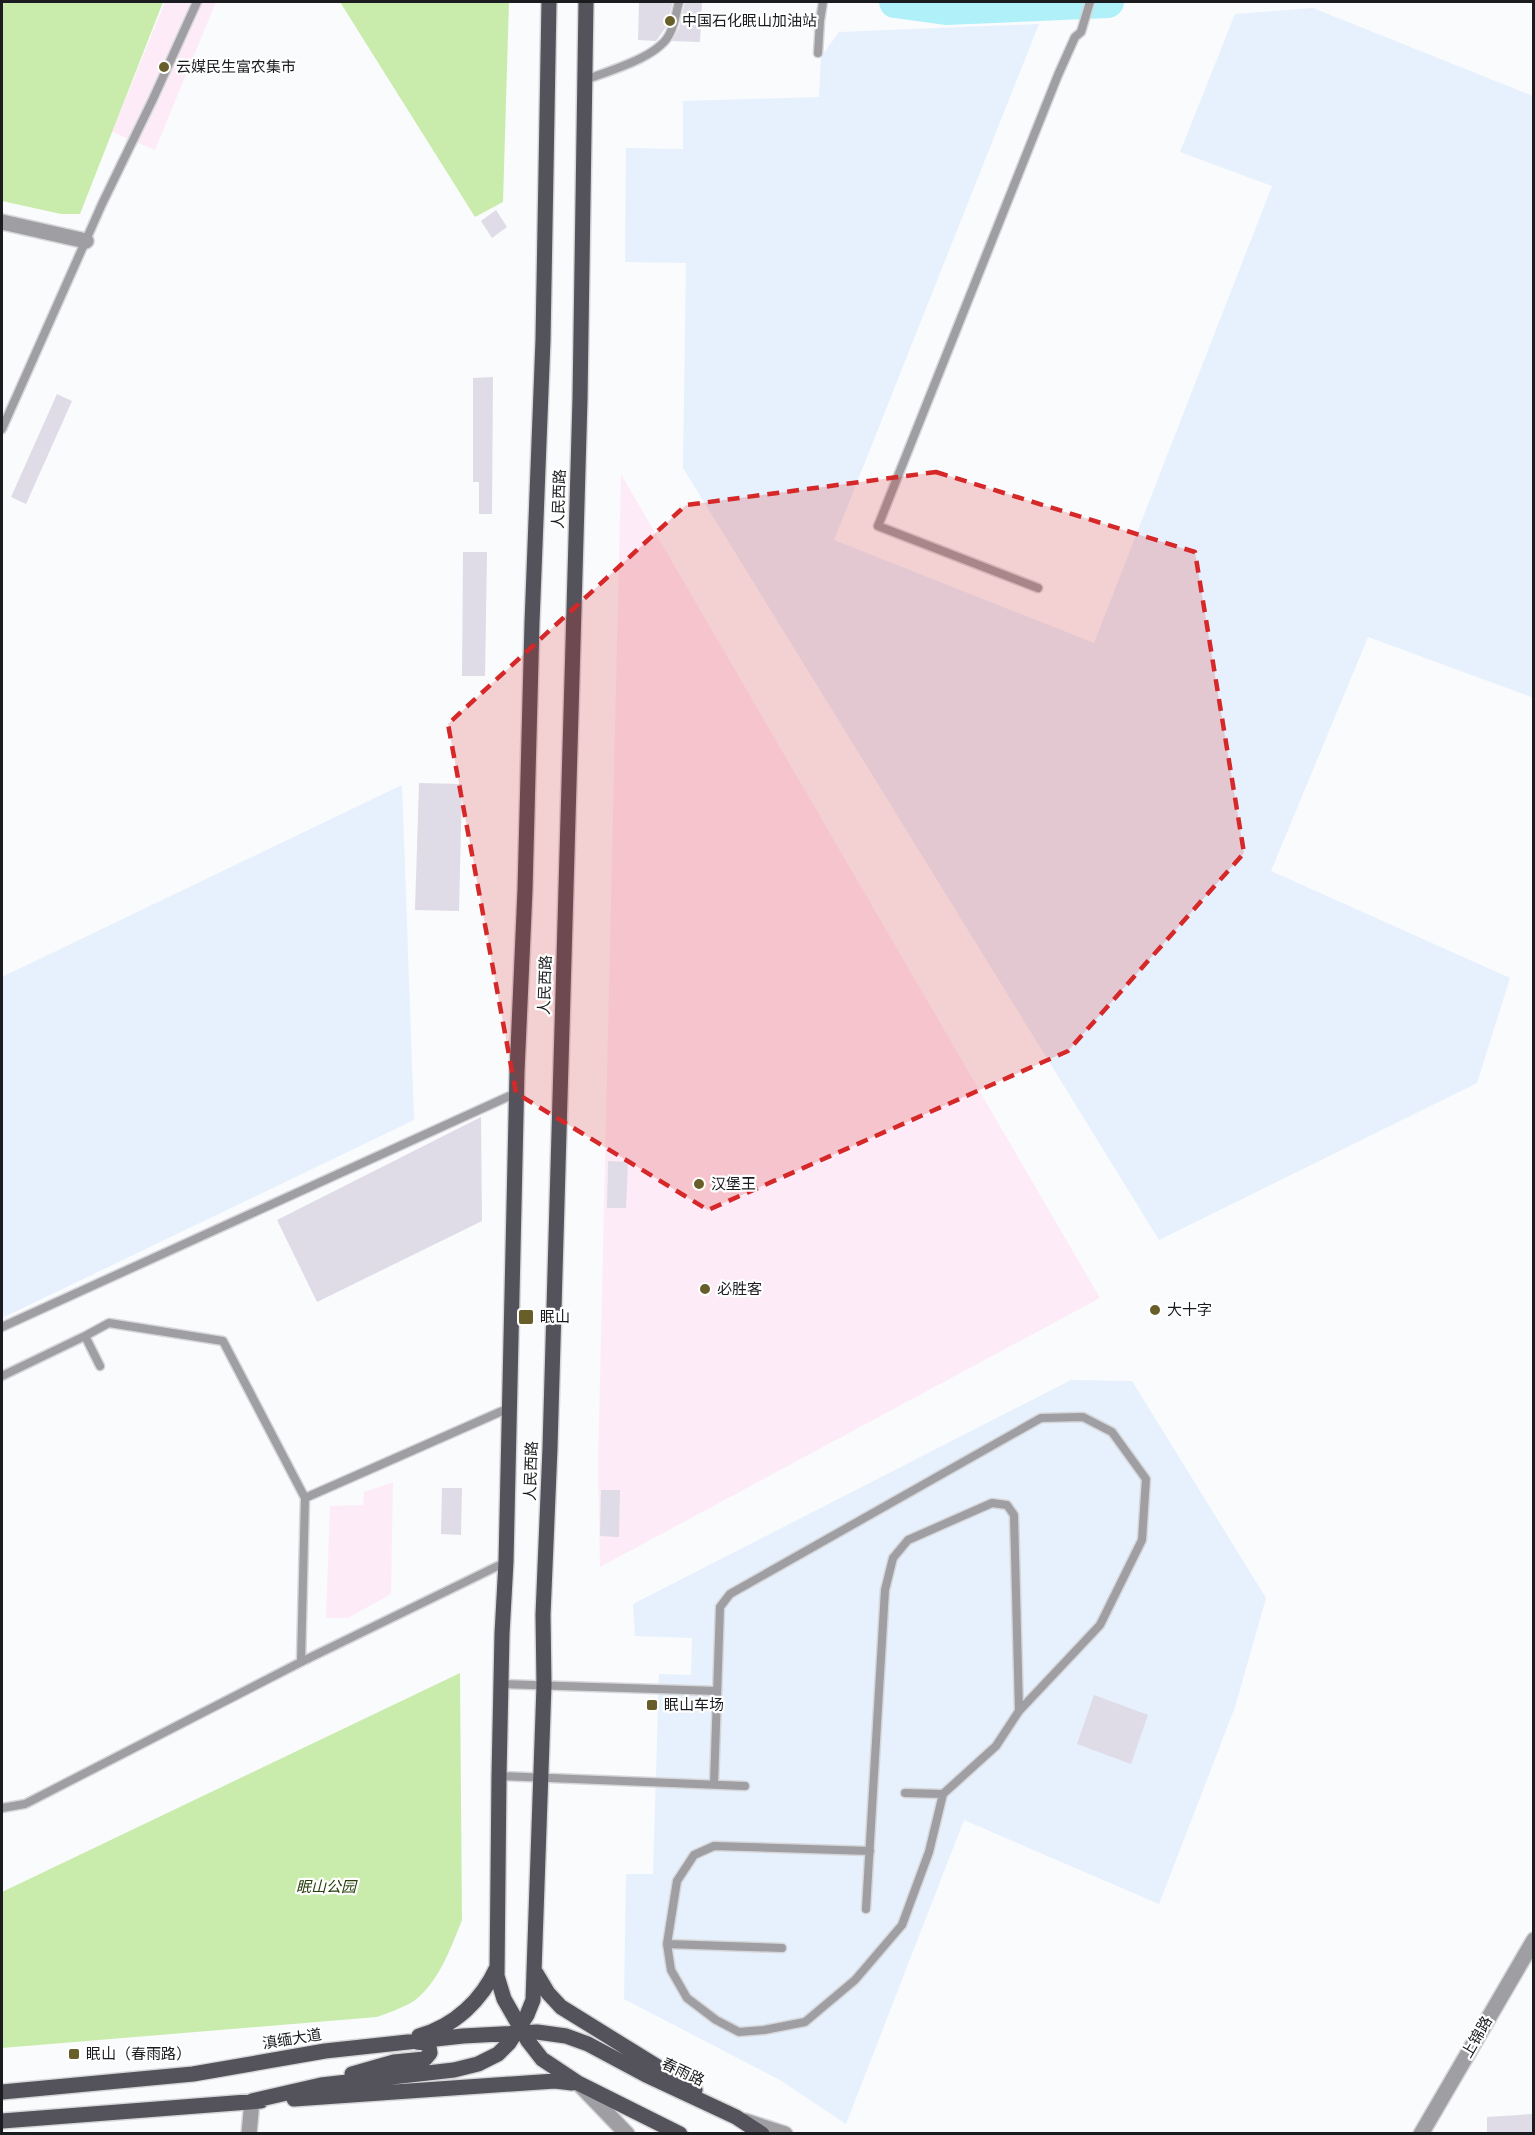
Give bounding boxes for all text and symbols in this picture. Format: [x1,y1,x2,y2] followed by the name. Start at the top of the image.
[682,10,817,30] place label: 中国石化眠山加油站
[663,14,677,28] marker: 中国石化眠山加油站
[176,56,296,76] place label: 云媒民生富农集市
[157,60,171,74] marker: 云媒民生富农集市
[547,469,569,529] street label: 人民西路
[533,955,555,1015] street label: 人民西路
[711,1173,756,1193] place label: 汉堡王
[692,1177,706,1191] marker: 汉堡王
[717,1278,762,1298] place label: 必胜客
[698,1282,712,1296] marker: 必胜客
[1167,1299,1212,1319] place label: 大十字
[1148,1303,1162,1317] marker: 大十字
[540,1306,570,1326] place label: 眠山
[517,1308,535,1326] marker: 眠山
[519,1441,541,1501] street label: 人民西路
[664,1694,724,1714] place label: 眠山车场
[645,1698,659,1712] marker: 眠山车场
[296,1876,358,1896] park label: 眠山公园
[1456,2012,1496,2061] street label: 上锦路
[261,2023,323,2053] street label: 滇缅大道
[86,2043,191,2063] place label: 眠山（春雨路）
[67,2047,81,2061] marker: 眠山（春雨路）
[659,2053,708,2090] street label: 春雨路

